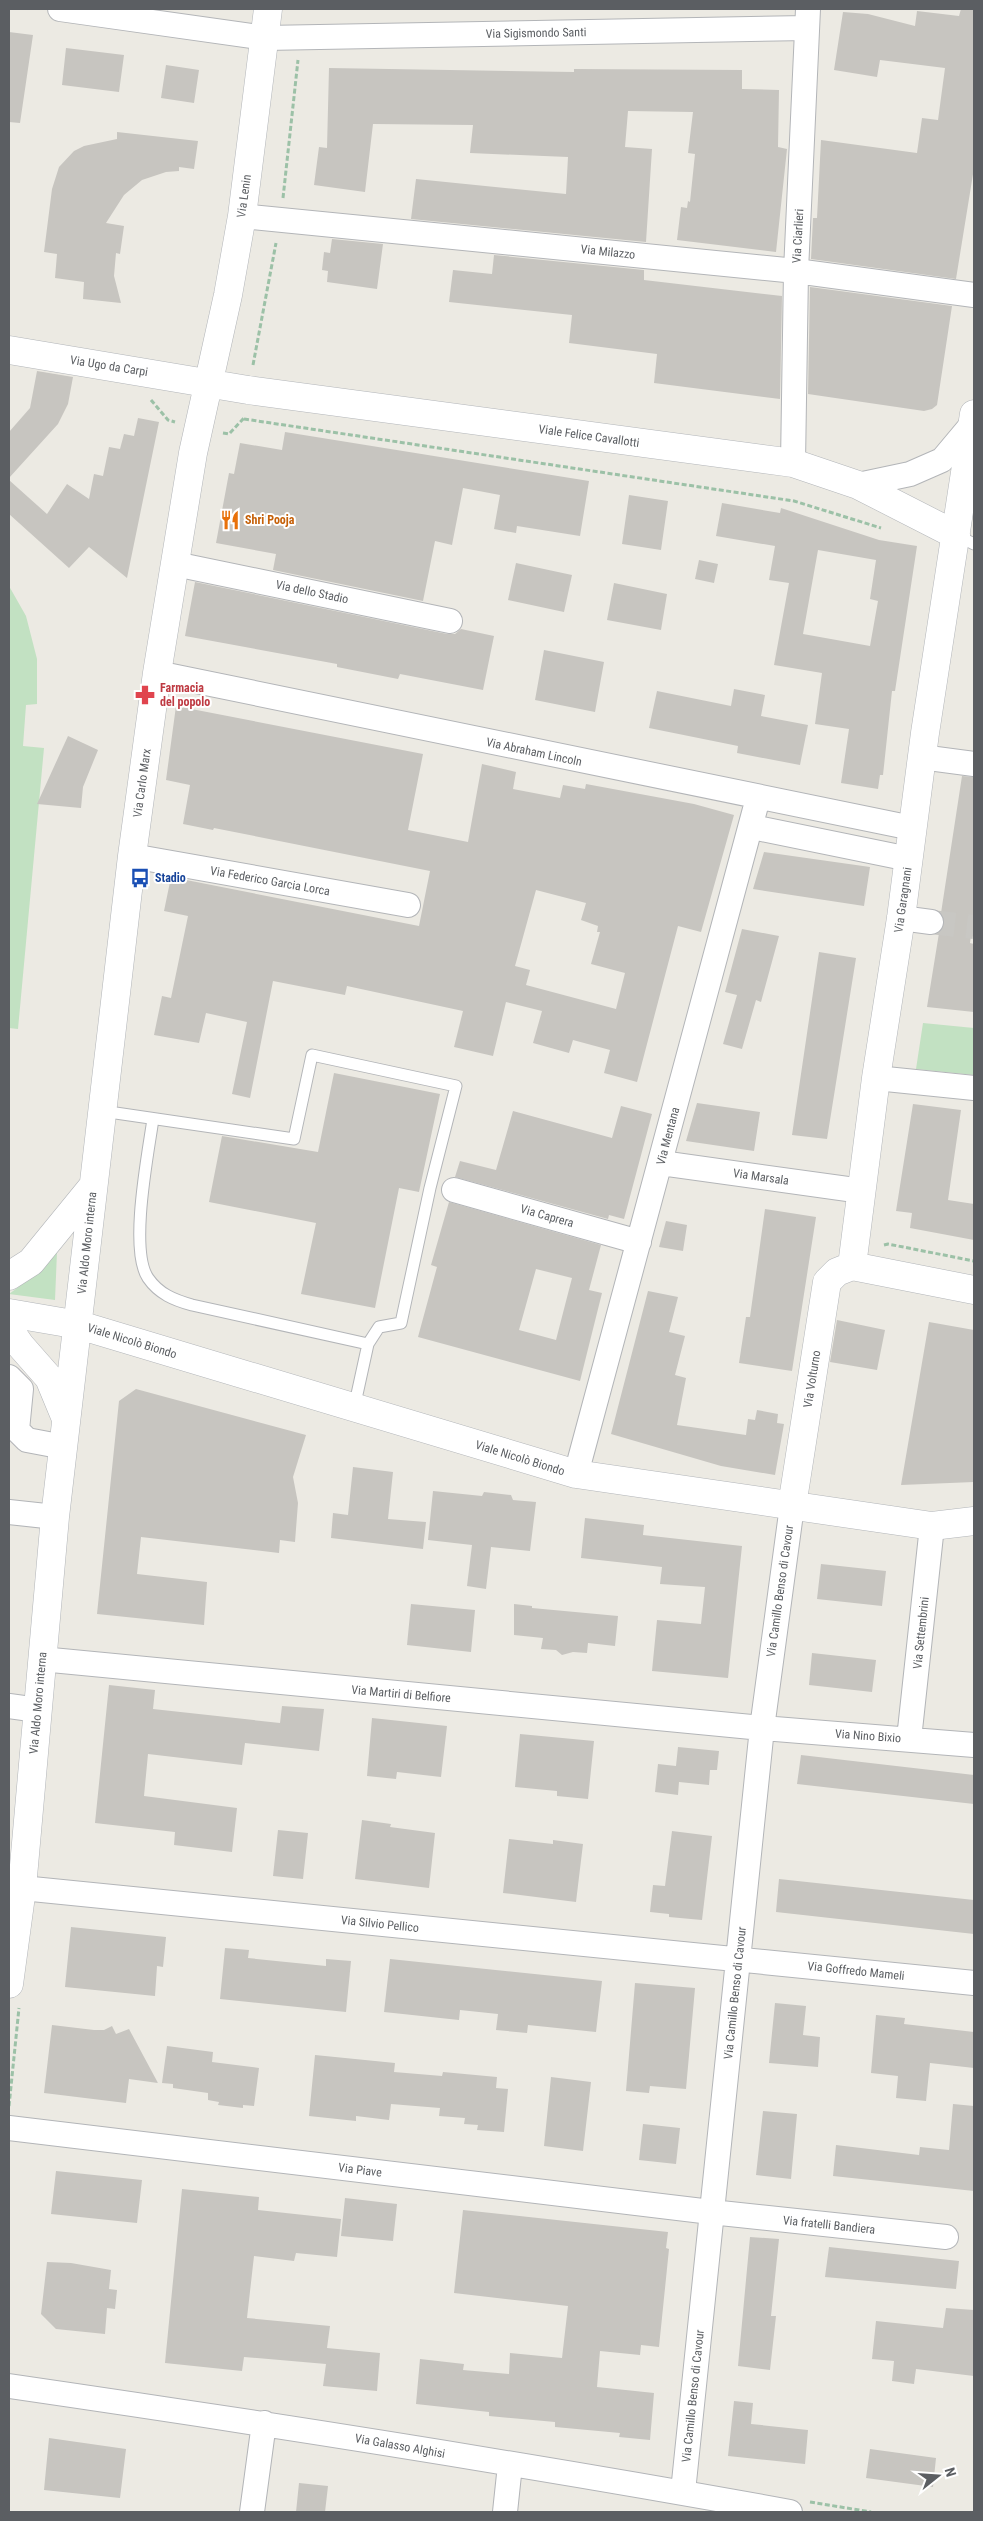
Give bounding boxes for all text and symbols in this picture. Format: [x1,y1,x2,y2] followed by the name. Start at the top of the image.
[485,25,587,41] street label: Via Sigismondo Santi
[234,173,254,219] street label: Via Lenin
[790,208,806,264] street label: Via Ciarlieri
[580,242,636,262] street label: Via Milazzo
[69,353,149,379] street label: Via Ugo da Carpi
[538,422,640,450] street label: Viale Felice Cavallotti
[219,509,241,531] restaurant icon: Shri Pooja
[245,513,295,527] place label: Shri Pooja
[274,577,350,607] street label: Via dello Stadio
[160,681,210,709] place label: Farmacia del popolo
[134,684,156,706] pharmacy icon: Farmacia del popolo
[485,735,583,769] street label: Via Abraham Lincoln
[130,748,154,818] street label: Via Carlo Marx
[209,864,331,898] street label: Via Federico Garcia Lorca
[891,866,915,934] street label: Via Garagnani
[129,867,151,889] bus stop icon: Stadio
[155,871,186,885] place label: Stadio
[654,1105,683,1166] street label: Via Mentana
[732,1166,790,1188] street label: Via Marsala
[75,1191,99,1295] street label: Via Aldo Moro interna
[519,1202,576,1230] street label: Via Caprera
[86,1321,178,1361] street label: Viale Nicolò Biondo
[801,1349,823,1409] street label: Via Volturno
[474,1438,566,1478] street label: Viale Nicolò Biondo
[764,1524,796,1658] street label: Via Camillo Benso di Cavour
[910,1596,932,1670] street label: Via Settembrini
[27,1651,49,1755] street label: Via Aldo Moro interna
[351,1683,452,1705] street label: Via Martiri di Belfiore
[835,1727,901,1745] street label: Via Nino Bixio
[340,1913,420,1935] street label: Via Silvio Pellico
[721,1926,749,2060] street label: Via Camillo Benso di Cavour
[807,1959,905,1983] street label: Via Goffredo Mameli
[337,2160,383,2180] street label: Via Piave
[782,2213,876,2237] street label: Via fratelli Bandiera
[679,2329,707,2463] street label: Via Camillo Benso di Cavour
[354,2431,446,2461] street label: Via Galasso Alghisi
[913,2451,963,2501] north arrow
[942,2466,959,2479] text: N

